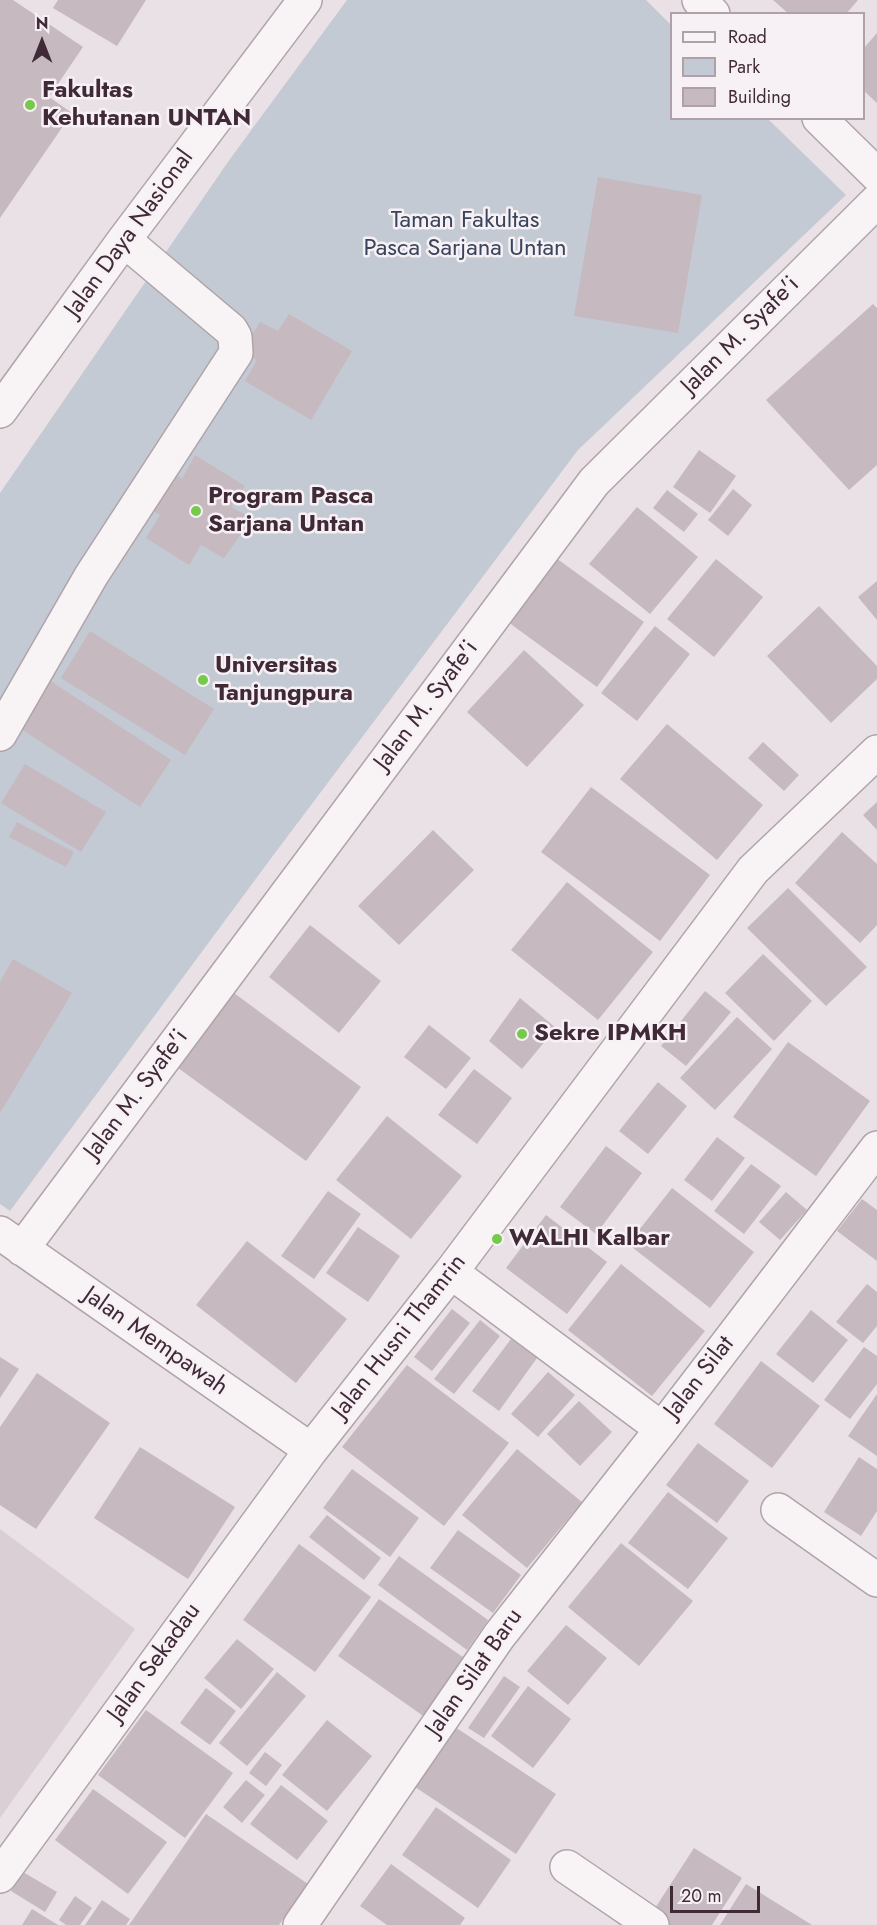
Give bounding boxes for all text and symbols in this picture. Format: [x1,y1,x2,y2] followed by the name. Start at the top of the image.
[12,12,72,72] north arrow
[36,12,48,35] text: N
[670,12,865,120] legend
[728,24,767,50] text: Road
[728,54,760,80] text: Park
[42,77,251,133] place label: Fakultas Kehutanan UNTAN
[728,84,791,110] text: Building
[23,98,37,112] marker: Fakultas Kehutanan UNTAN
[60,145,200,323] street label: Jalan Daya Nasional
[363,207,567,263] park label: Taman Fakultas Pasca Sarjana Untan
[676,271,806,401] street label: Jalan M. Syafe'i
[208,483,373,539] place label: Program Pasca Sarjana Untan
[189,504,203,518] marker: Program Pasca Sarjana Untan
[369,636,485,776] street label: Jalan M. Syafe'i
[215,652,353,708] place label: Universitas Tanjungpura
[196,673,210,687] marker: Universitas Tanjungpura
[534,1020,687,1048] place label: Sekre IPMKH
[79,1025,195,1165] street label: Jalan M. Syafe'i
[515,1027,529,1041] marker: Sekre IPMKH
[509,1225,670,1253] place label: WALHI Kalbar
[490,1232,504,1246] marker: WALHI Kalbar
[327,1249,473,1425] street label: Jalan Husni Thamrin
[77,1281,233,1403] street label: Jalan Mempawah
[659,1331,741,1425] street label: Jalan Silat
[102,1598,208,1728] street label: Jalan Sekadau
[420,1604,530,1742] street label: Jalan Silat Baru
[673,1874,763,1912] scale bar
[681,1883,721,1909] text: 20 m

